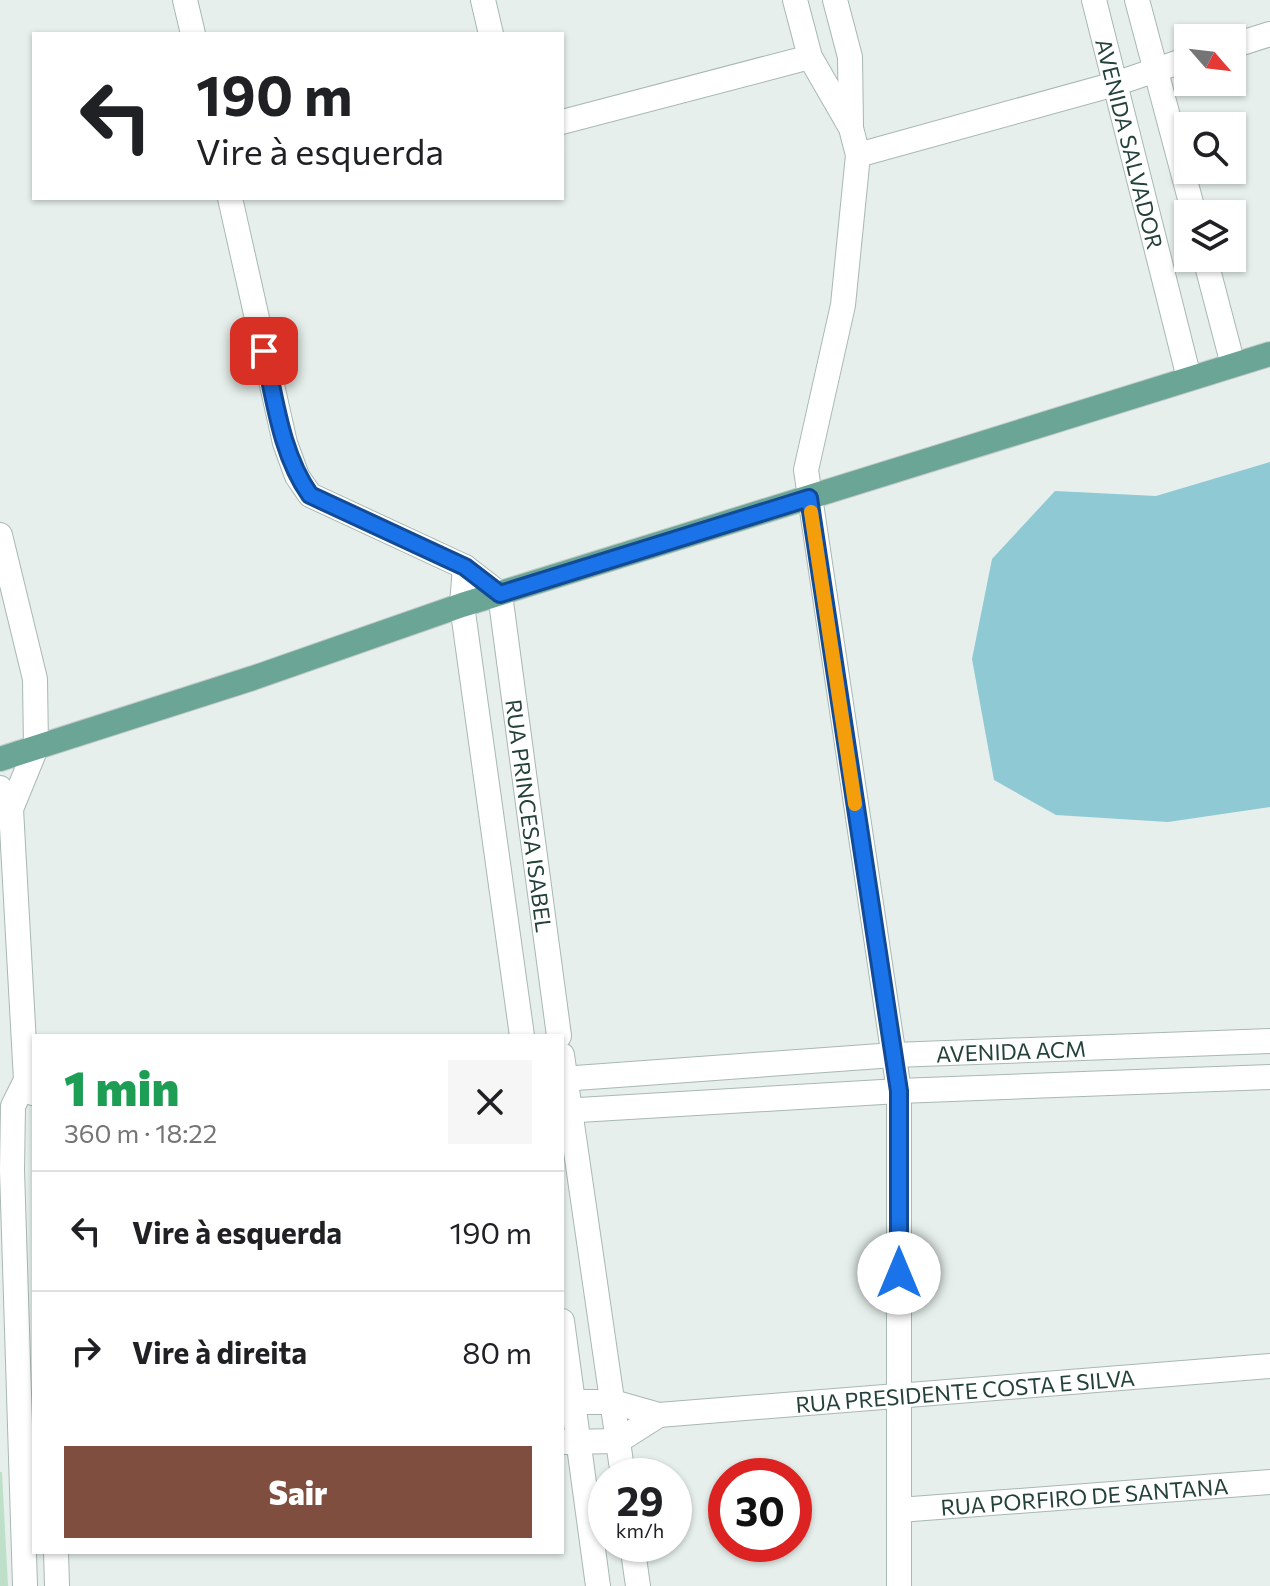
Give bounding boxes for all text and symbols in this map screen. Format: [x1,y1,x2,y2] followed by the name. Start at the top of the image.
[1174,24,1246,96] north arrow
[1174,24,1246,272] map controls
[1091,35,1170,252] street label: AVENIDA SALVADOR
[196,59,353,128] text: 190 m
[64,64,168,168] icon: left
[1174,112,1246,184] button: search
[196,128,444,172] text: Vire à esquerda
[1174,200,1246,272] button: layers
[230,317,298,385] pin
[242,329,286,373] icon: arrive
[501,697,559,934] street label: RUA PRINCESA ISABEL
[936,1034,1087,1067] street label: AVENIDA ACM
[64,1057,179,1116] text: 1 min
[448,1060,532,1144] button: close
[64,1117,217,1148] text: 360 m · 18:22
[64,1209,108,1253] icon: left
[132,1213,342,1250] text: Vire à esquerda
[449,1213,532,1250] text: 190 m
[857,1231,941,1315] position arrow
[64,1329,108,1373] icon: right
[132,1333,307,1370] text: Vire à direita
[462,1333,532,1370] text: 80 m
[795,1363,1136,1417] street label: RUA PRESIDENTE COSTA E SILVA
[64,1446,532,1538] button: Sair
[708,1458,812,1562] speed limit sign: 30
[940,1472,1229,1520] street label: RUA PORFIRO DE SANTANA
[616,1475,664,1524] text: 29
[616,1518,664,1542] text: km/h

